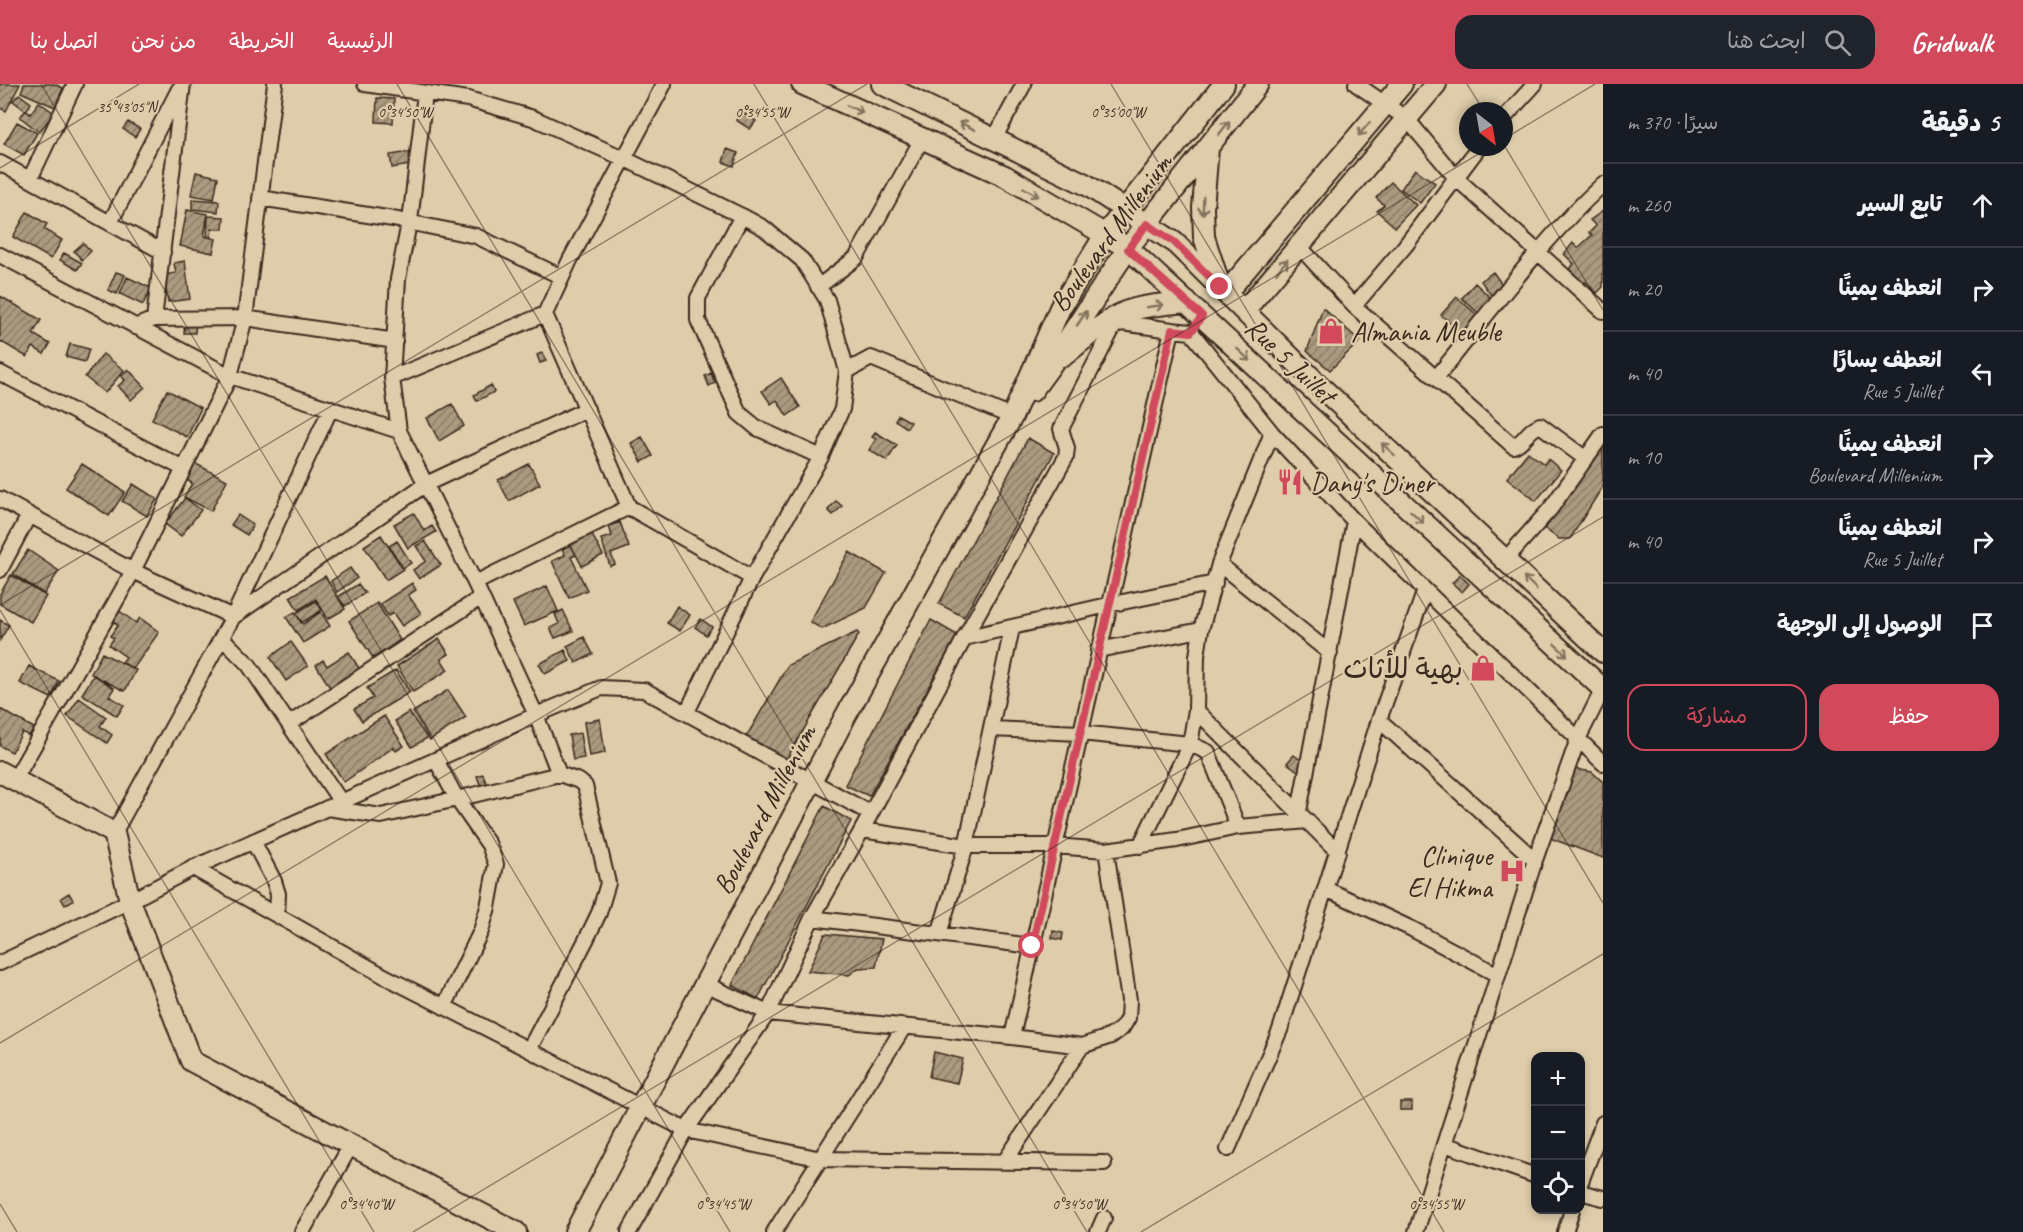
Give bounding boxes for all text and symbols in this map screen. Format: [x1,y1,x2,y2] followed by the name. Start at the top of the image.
[1455,15,1875,69] search box
[1911,25,1993,60] text: Gridwalk
[1821,26,1854,59] icon: search
[1727,27,1806,55] text: ابحث هنا
[30,28,98,54] text: اتصل بنا
[131,28,196,54] text: من نحن
[229,28,295,54] text: الخريطة
[328,28,393,54] text: الرئيسية
[97,98,160,117] text: 35°43'05"N
[1459,102,1513,156] north arrow
[378,103,435,122] text: 0°34'50"W
[735,103,792,122] text: 0°34'55"W
[845,103,863,115] one-way arrow
[1091,103,1148,122] text: 0°35'00"W
[1921,106,1999,139] text: 5 دقيقة
[1627,110,1718,135] text: سيرًا · 370 m
[959,119,977,131] one-way arrow
[1217,120,1230,136] one-way arrow
[1357,121,1371,136] one-way arrow
[1041,145,1181,318] street label: Boulevard Millenium
[1022,186,1039,198] one-way arrow
[1966,189,1999,222] icon: ahead
[1858,190,1942,218] text: تابع السير
[1627,193,1670,218] text: 260 m
[1198,195,1209,215] one-way arrow
[1275,259,1289,274] one-way arrow
[1206,273,1232,299] route end
[1966,273,1999,306] icon: right
[1838,274,1942,302] text: انعطف يمينًا
[1627,277,1661,302] text: 20 m
[1145,301,1164,312] one-way arrow
[1076,310,1088,326] one-way arrow
[1238,310,1346,414] street label: Rue 5 Juillet
[1351,314,1503,349] place label: Almania Meuble
[1316,316,1346,346] shop icon: Almania Meuble
[1833,346,1942,374] text: انعطف يسارًا
[1236,348,1251,362] one-way arrow
[1966,357,1999,390] icon: left
[1627,361,1661,386] text: 40 m
[1863,379,1942,404] text: Rue 5 Juillet
[1838,430,1942,458] text: انعطف يمينًا
[1966,441,1999,474] icon: right
[1380,442,1395,457] one-way arrow
[1627,445,1661,470] text: 10 m
[1808,463,1942,488] text: Boulevard Millenium
[1310,465,1436,500] place label: Dany's Diner
[1275,467,1305,497] restaurant icon: Dany's Diner
[1410,510,1425,524] one-way arrow
[1838,514,1942,542] text: انعطف يمينًا
[1966,525,1999,558] icon: right
[1627,529,1661,554] text: 40 m
[1863,547,1942,572] text: Rue 5 Juillet
[1523,576,1538,590] one-way arrow
[1966,609,1999,642] icon: arrive
[1777,610,1942,638] text: الوصول إلى الوجهة
[1553,643,1568,657] one-way arrow
[1343,650,1463,686] place label: بهية للأثاث
[1468,653,1498,683] shop icon: بهية للأثاث
[1627,684,1807,751] button: مشاركة
[1819,684,1999,751] button: حفظ
[705,717,825,900] street label: Boulevard Millenium
[1407,838,1494,905] place label: Clinique El Hikma
[1497,856,1527,886] hospital icon: Clinique El Hikma
[1018,932,1044,958] route start
[1531,1052,1585,1214] map controls
[1531,1052,1585,1106] button: +
[1531,1106,1585,1160] button: −
[1531,1160,1585,1214] button: locate
[339,1195,396,1214] text: 0°34'40"W
[696,1195,753,1214] text: 0°34'45"W
[1052,1195,1109,1214] text: 0°34'50"W
[1409,1195,1466,1214] text: 0°34'55"W

